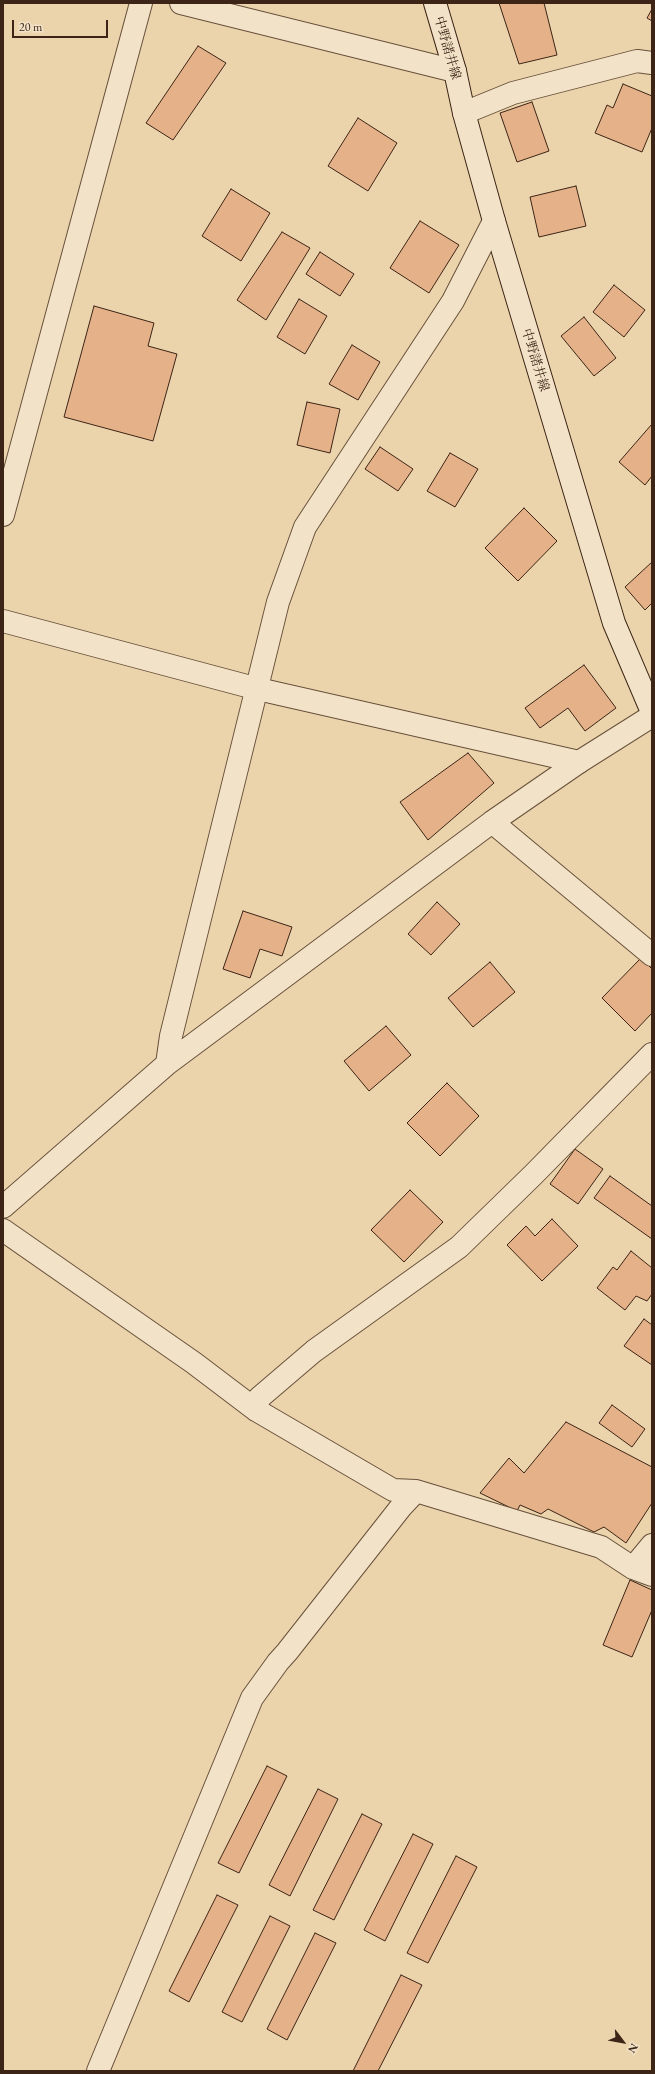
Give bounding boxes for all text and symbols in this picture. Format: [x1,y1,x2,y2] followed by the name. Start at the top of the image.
[14,12,110,38] scale bar
[431,15,463,81] street label: 中野諸井線
[19,19,42,35] text: 20 m
[518,327,552,393] street label: 中野諸井線
[603,2022,643,2062] north arrow
[625,2041,641,2056] text: N

